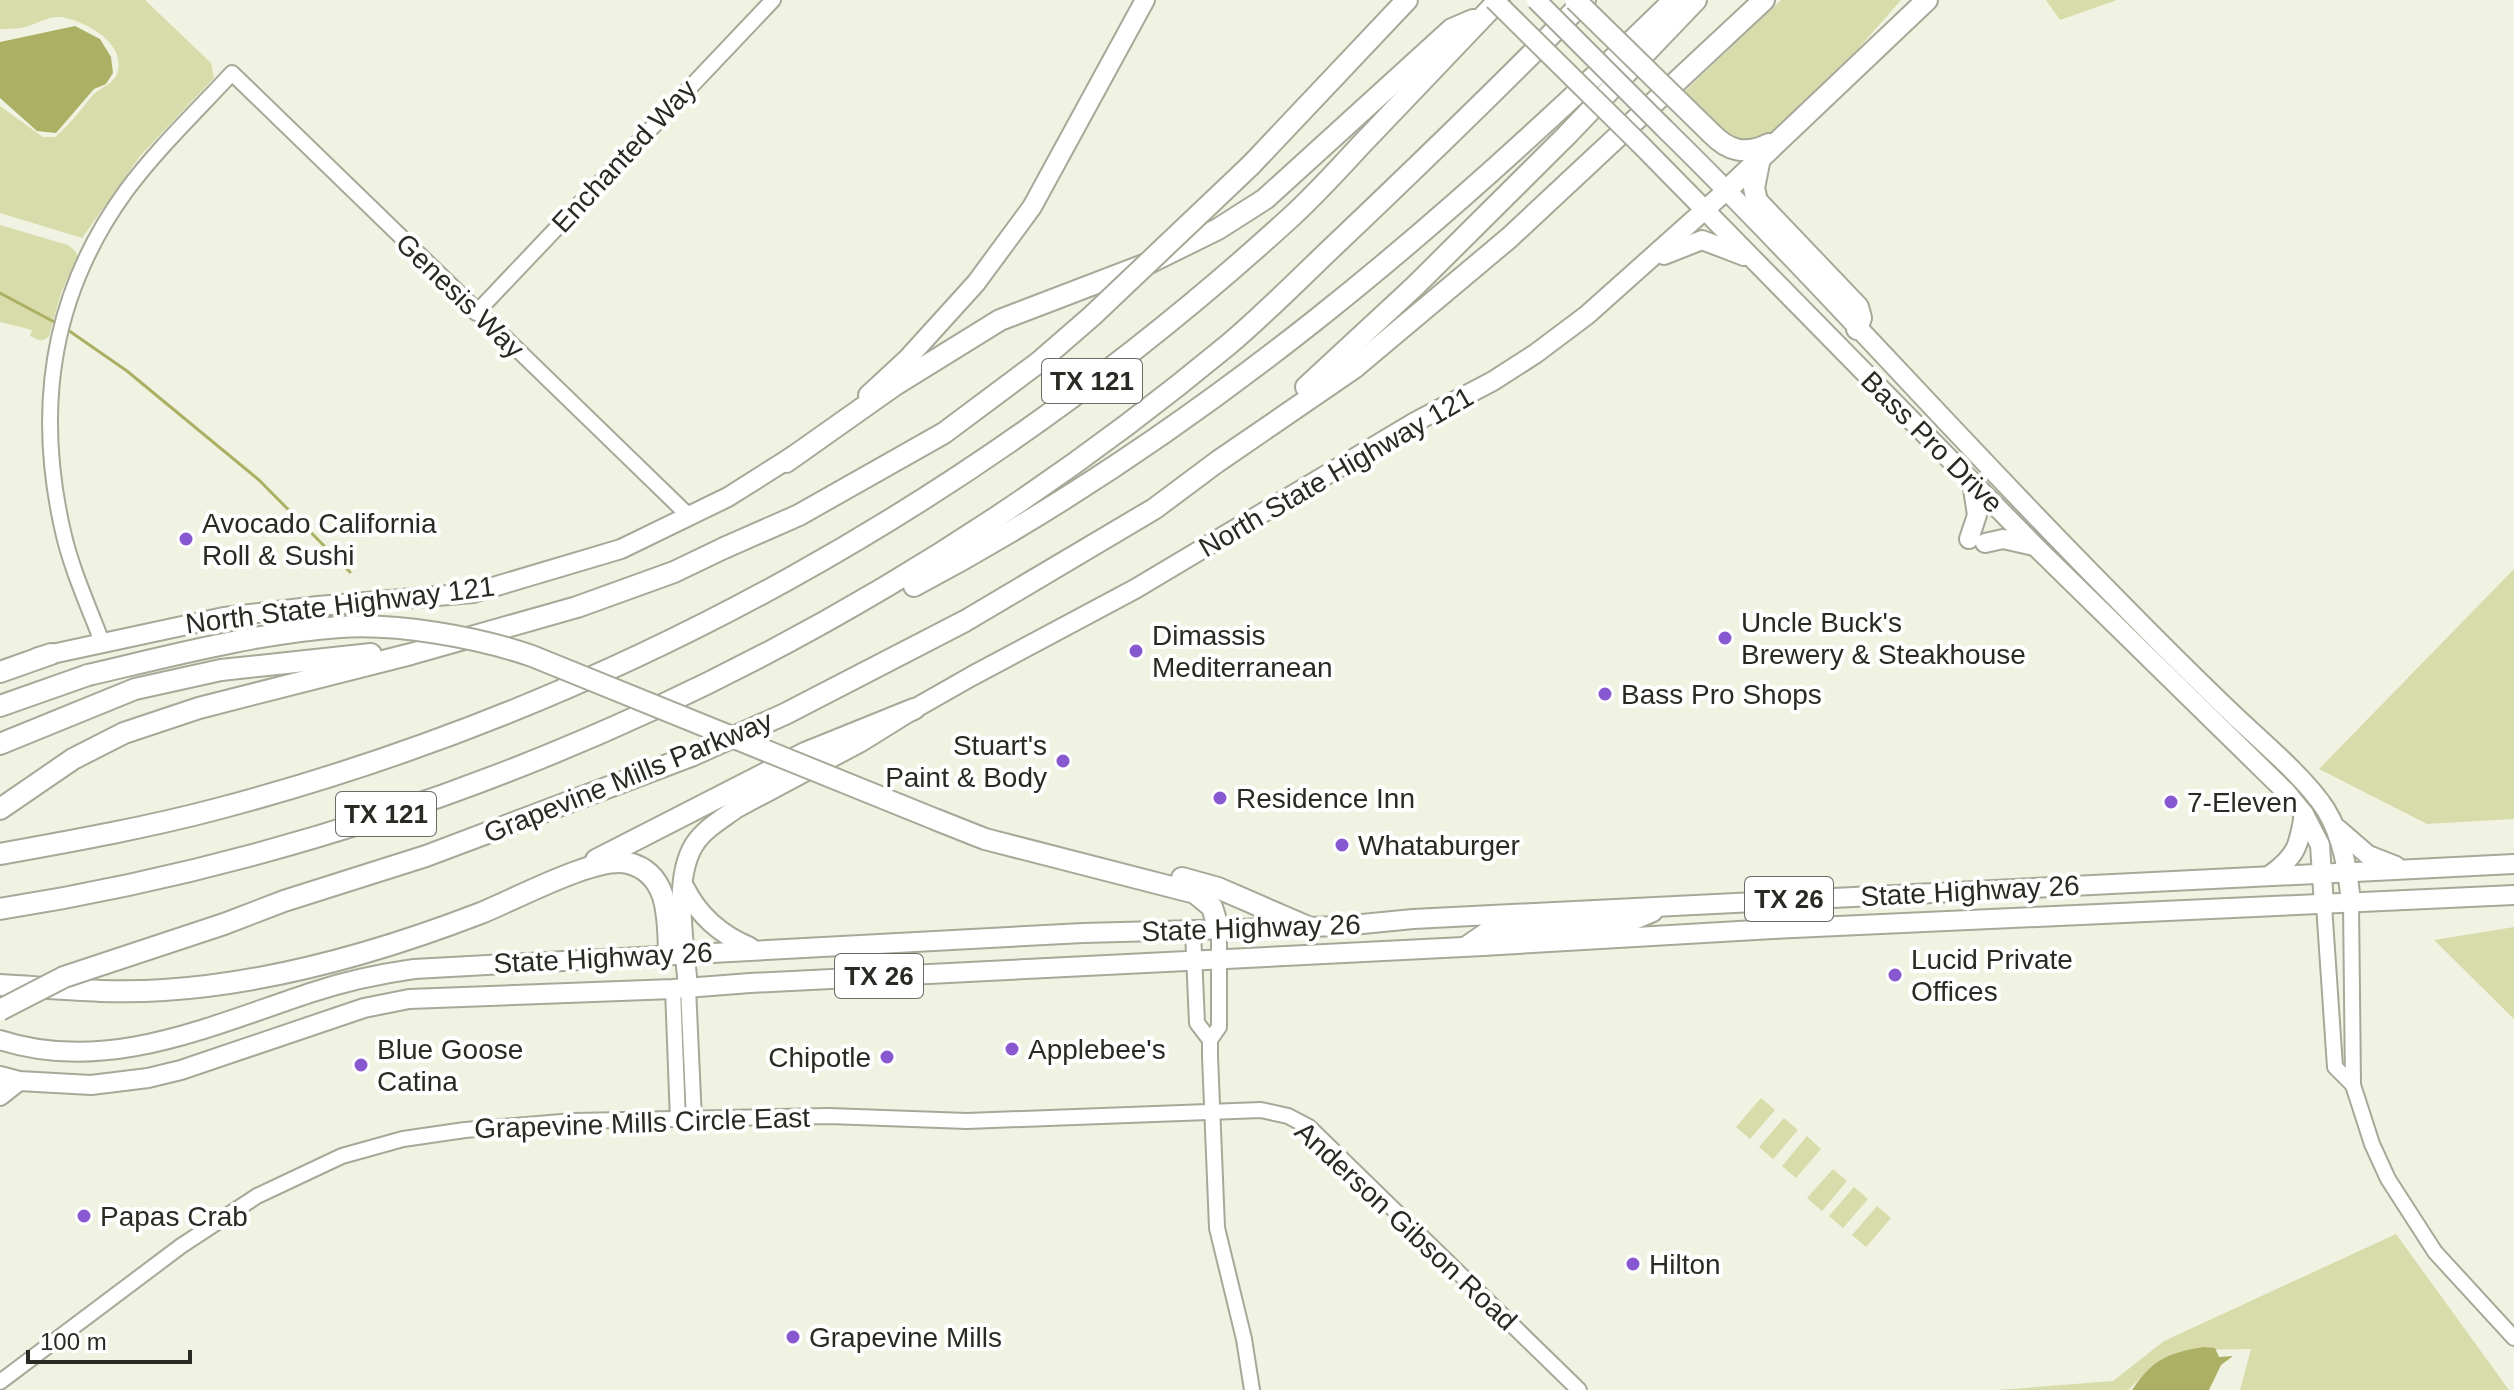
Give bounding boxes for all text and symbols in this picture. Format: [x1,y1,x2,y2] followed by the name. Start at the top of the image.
[546,74,702,238] street label: Enchanted Way
[390,227,530,365] street label: Genesis Way
[1042,359,1142,403] road number: TX 121
[1855,365,2009,519] street label: Bass Pro Drive
[1193,381,1479,563] street label: North State Highway 121
[202,508,437,571] place label: Avocado California Roll & Sushi
[177,530,195,548] marker: Avocado California Roll & Sushi
[184,571,496,639] street label: North State Highway 121
[1741,607,2026,670] place label: Uncle Buck's Brewery & Steakhouse
[1152,620,1333,683] place label: Dimassis Mediterranean
[1716,629,1734,647] marker: Uncle Buck's Brewery & Steakhouse
[1127,642,1145,660] marker: Dimassis Mediterranean
[1621,679,1822,710] place label: Bass Pro Shops
[1596,685,1614,703] marker: Bass Pro Shops
[479,705,777,849] street label: Grapevine Mills Parkway
[885,730,1047,793] place label: Stuart's Paint & Body
[1054,752,1072,770] marker: Stuart's Paint & Body
[1236,783,1415,814] place label: Residence Inn
[2187,787,2298,818] place label: 7-Eleven
[1211,789,1229,807] marker: Residence Inn
[336,792,436,836] road number: TX 121
[2162,793,2180,811] marker: 7-Eleven
[1358,830,1520,861] place label: Whataburger
[1333,836,1351,854] marker: Whataburger
[1860,870,2080,912] street label: State Highway 26
[1745,877,1833,921] road number: TX 26
[1141,909,1361,947] street label: State Highway 26
[493,937,713,979] street label: State Highway 26
[1911,944,2073,1007] place label: Lucid Private Offices
[835,954,923,998] road number: TX 26
[1886,966,1904,984] marker: Lucid Private Offices
[377,1034,523,1097] place label: Blue Goose Catina
[1028,1034,1166,1065] place label: Applebee's
[1003,1040,1021,1058] marker: Applebee's
[768,1042,871,1073] place label: Chipotle
[878,1048,896,1066] marker: Chipotle
[352,1056,370,1074] marker: Blue Goose Catina
[474,1102,811,1144] street label: Grapevine Mills Circle East
[1289,1115,1523,1337] street label: Anderson Gibson Road
[100,1201,248,1232] place label: Papas Crab
[75,1207,93,1225] marker: Papas Crab
[1649,1249,1721,1280] place label: Hilton
[1624,1255,1642,1273] marker: Hilton
[28,1314,190,1364] scale bar
[809,1322,1002,1353] place label: Grapevine Mills
[40,1328,107,1355] text: 100 m
[784,1328,802,1346] marker: Grapevine Mills

